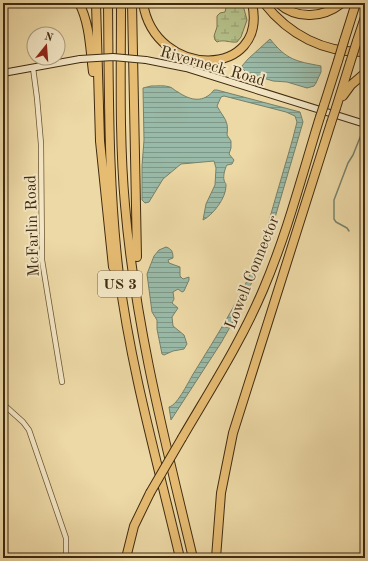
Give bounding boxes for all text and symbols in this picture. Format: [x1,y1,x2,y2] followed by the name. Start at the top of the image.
[26,26,66,66] north arrow
[43,31,55,45] text: N
[158,44,267,90] street label: Riverneck Road
[23,175,43,277] street label: McFarlin Road
[223,213,283,332] street label: Lowell Connector
[98,271,142,297] road number: US 3

